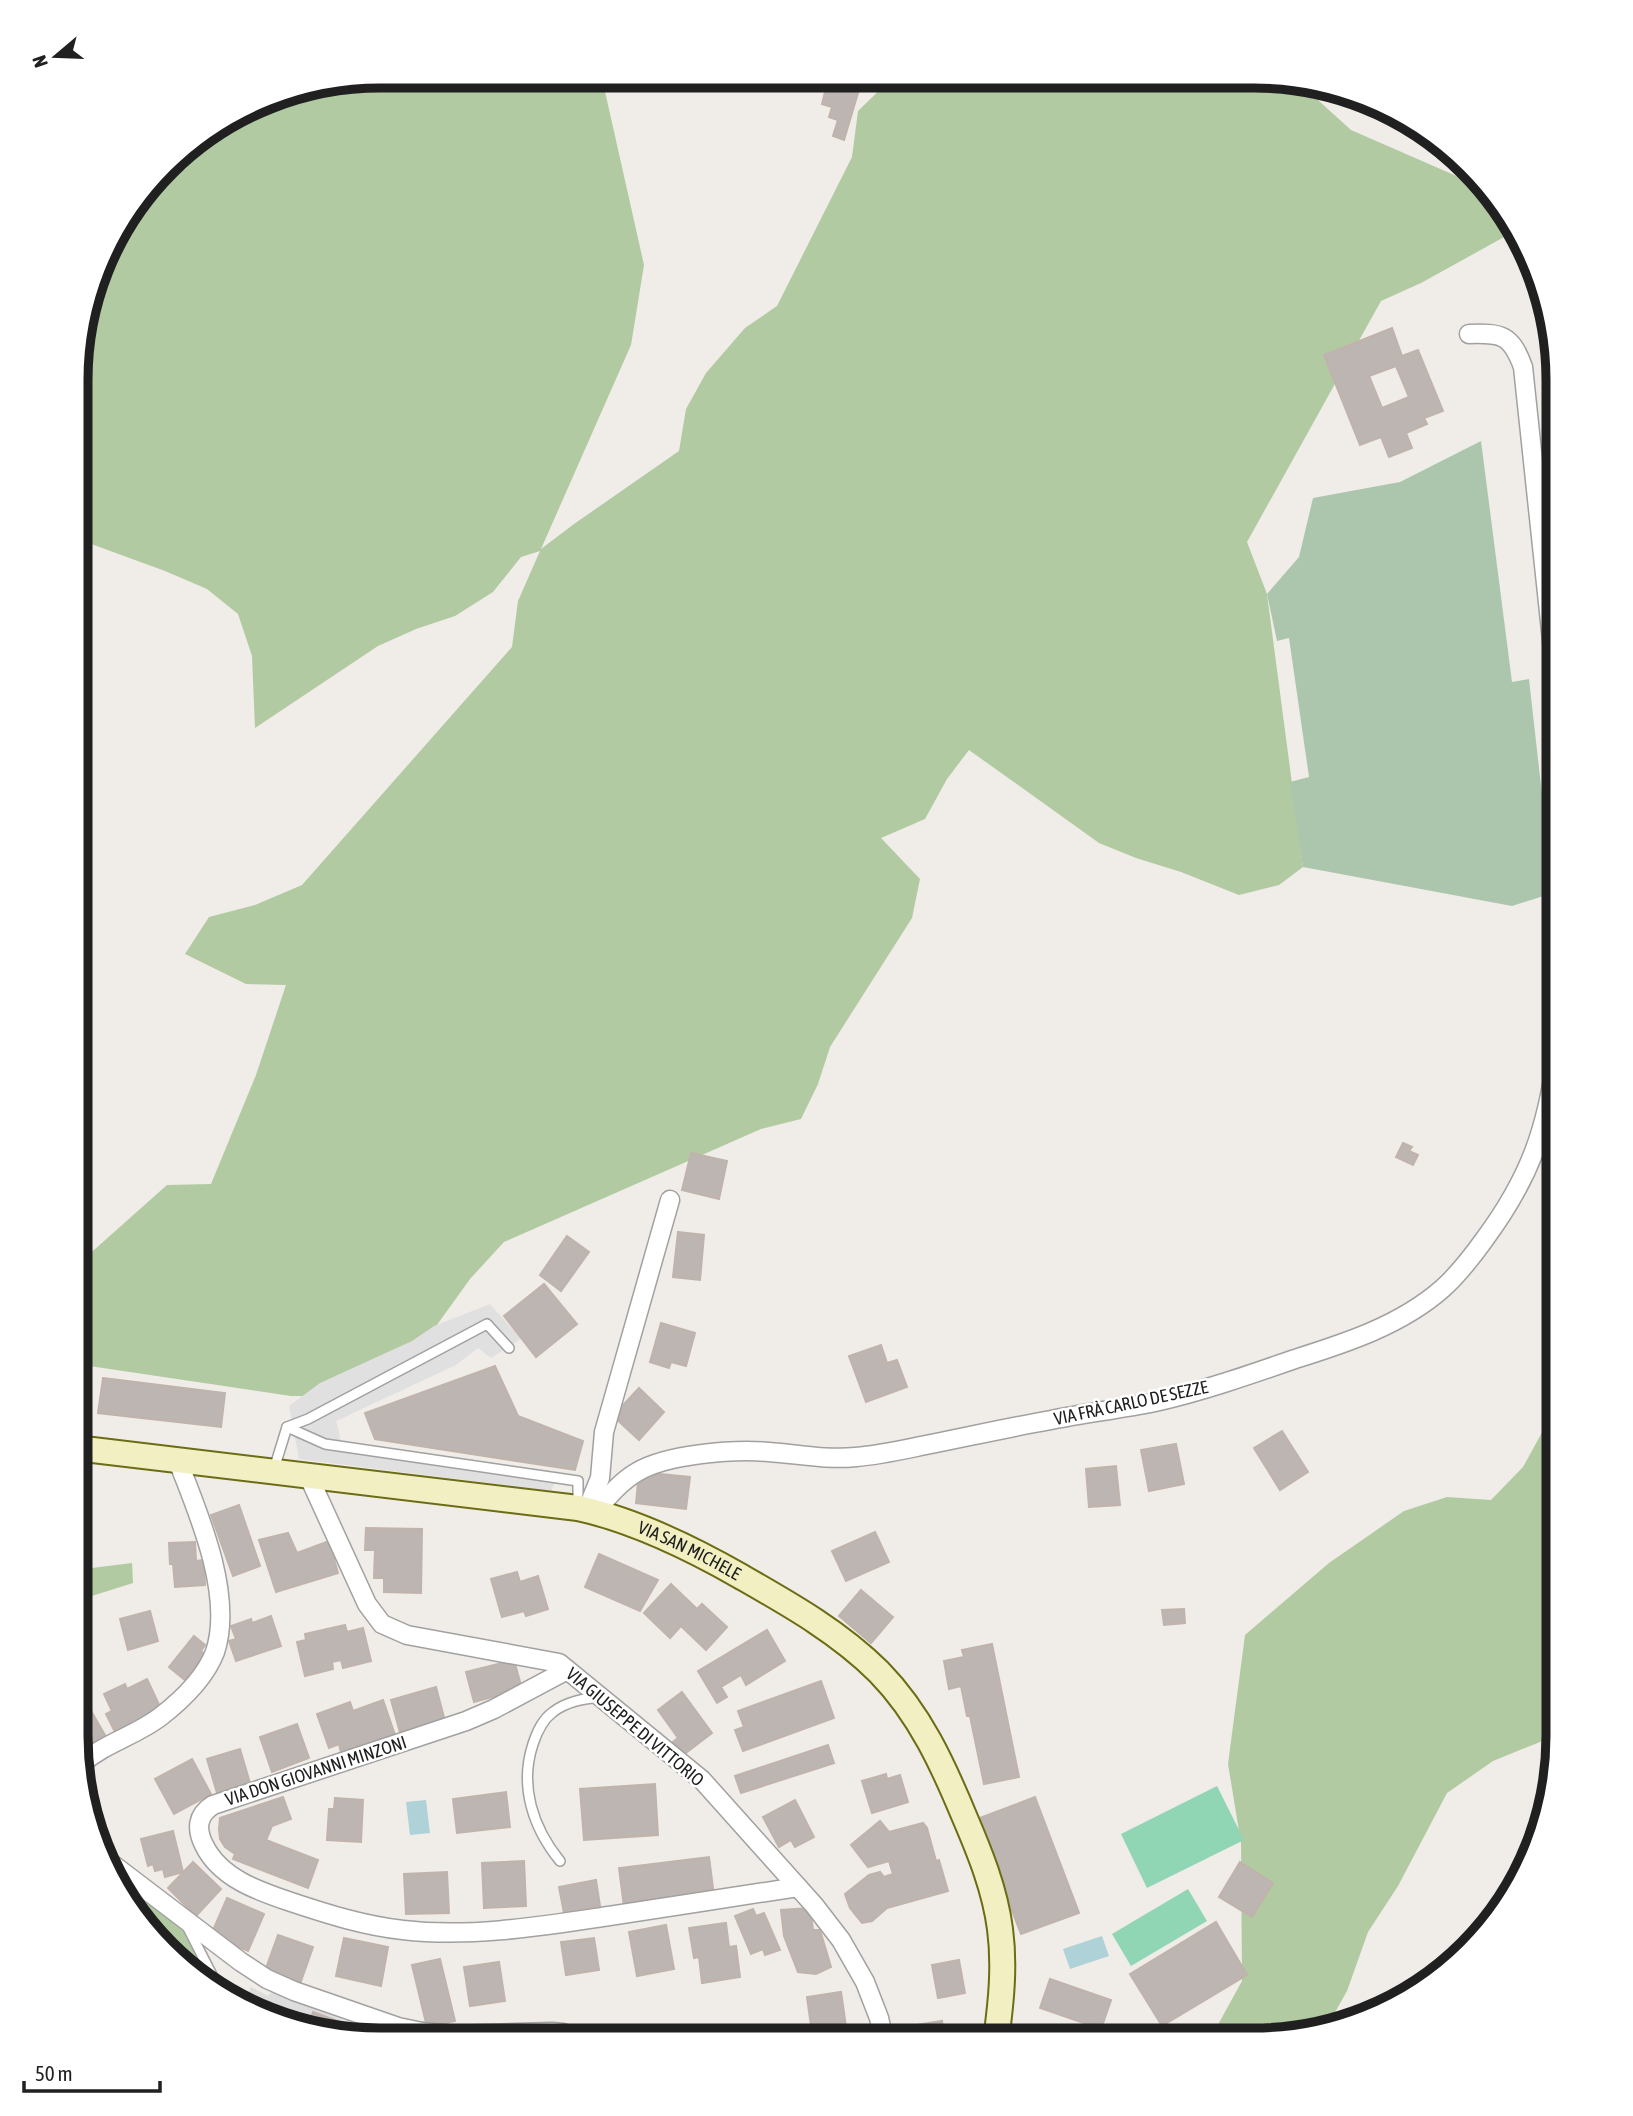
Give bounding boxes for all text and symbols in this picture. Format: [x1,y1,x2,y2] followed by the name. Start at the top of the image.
[21,21,91,91] north arrow
[28,53,52,70] text: N
[1052,1376,1210,1429] street label: VIA FRÀ CARLO DE SEZZE
[635,1516,745,1584] street label: VIA SAN MICHELE
[562,1663,708,1790] street label: VIA GIUSEPPE DI VITTORIO
[222,1731,409,1810] street label: VIA DON GIOVANNI MINZONI
[24,2050,161,2094] scale bar
[35,2061,73,2085] text: 50 m

